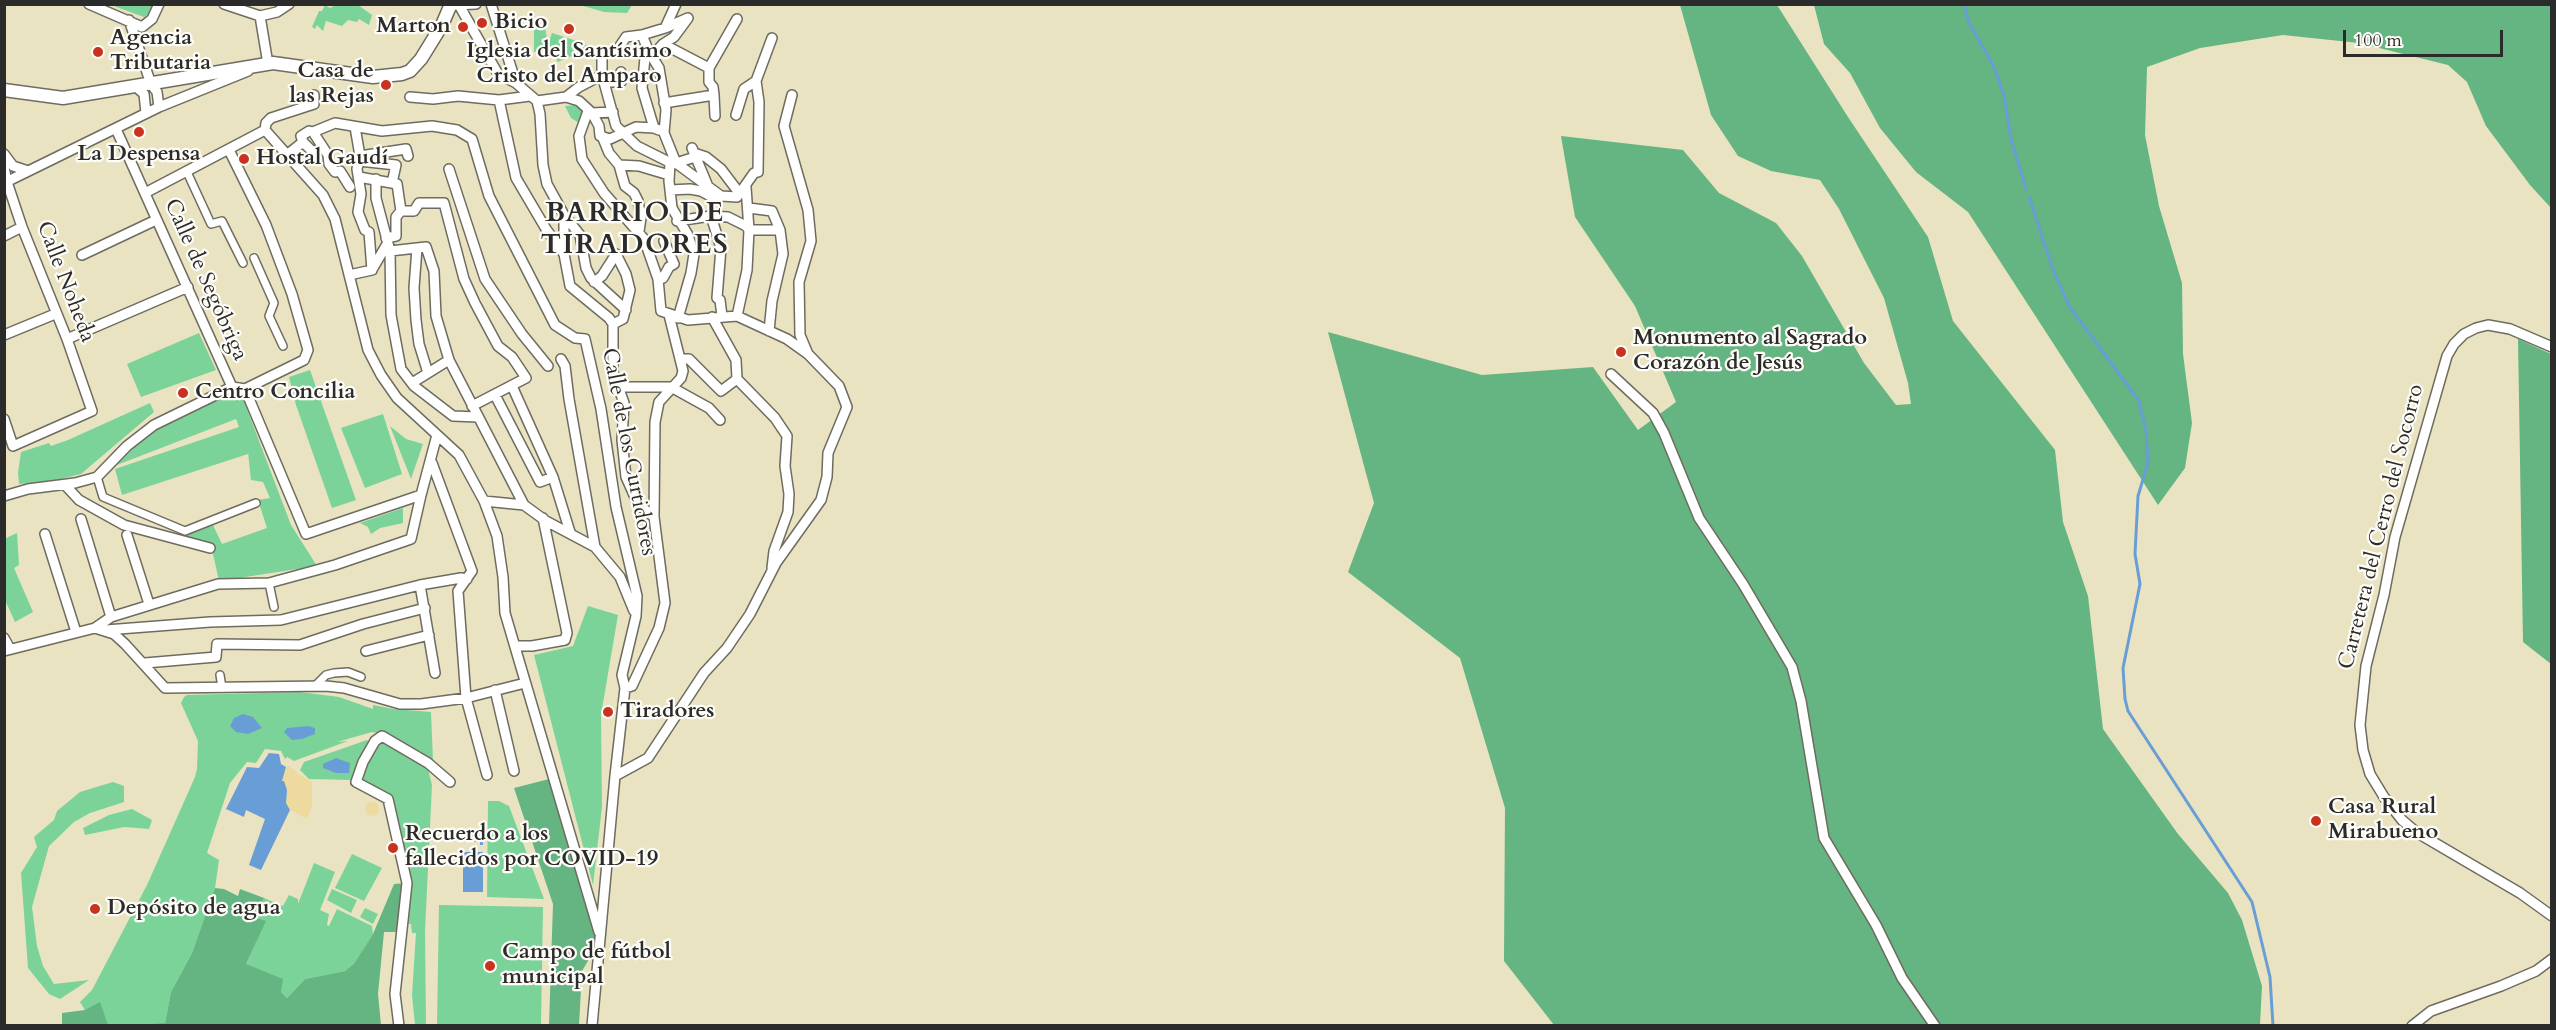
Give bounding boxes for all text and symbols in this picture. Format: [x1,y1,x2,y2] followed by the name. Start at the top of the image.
[494,10,547,36] place label: Bicio
[376,14,451,40] place label: Marton
[475,16,489,30] marker: Bicio
[2346,18,2506,56] scale bar
[456,20,470,34] marker: Marton
[562,22,576,36] marker: Iglesia del Santísimo Cristo del Amparo
[110,26,211,78] place label: Agencia Tributaria
[2354,28,2402,53] text: 100 m
[466,39,672,90] place label: Iglesia del Santísimo Cristo del Amparo
[91,45,105,59] marker: Agencia Tributaria
[289,59,374,110] place label: Casa de las Rejas
[379,78,393,92] marker: Casa de las Rejas
[132,125,146,139] marker: La Despensa
[77,142,201,168] place label: La Despensa
[256,146,389,172] place label: Hostal Gaudí
[237,152,251,166] marker: Hostal Gaudí
[158,195,252,365] street label: Calle de Segóbriga
[541,198,729,264] district label: BARRIO DE TIRADORES
[30,218,100,346] street label: Calle Noheda
[1633,326,1867,378] place label: Monumento al Sagrado Corazón de Jesús
[1614,345,1628,359] marker: Monumento al Sagrado Corazón de Jesús
[595,346,661,558] street label: Calle de los Curtidores
[195,380,355,406] place label: Centro Concilia
[2334,382,2430,672] street label: Carretera del Cerro del Socorro
[176,386,190,400] marker: Centro Concilia
[620,699,714,725] place label: Tiradores
[601,705,615,719] marker: Tiradores
[2328,795,2438,846] place label: Casa Rural Mirabueno
[2309,814,2323,828] marker: Casa Rural Mirabueno
[405,822,658,873] place label: Recuerdo a los fallecidos por COVID-19
[386,841,400,855] marker: Recuerdo a los fallecidos por COVID-19
[107,896,281,922] place label: Depósito de agua
[88,902,102,916] marker: Depósito de agua
[502,940,671,992] place label: Campo de fútbol municipal
[483,959,497,973] marker: Campo de fútbol municipal

